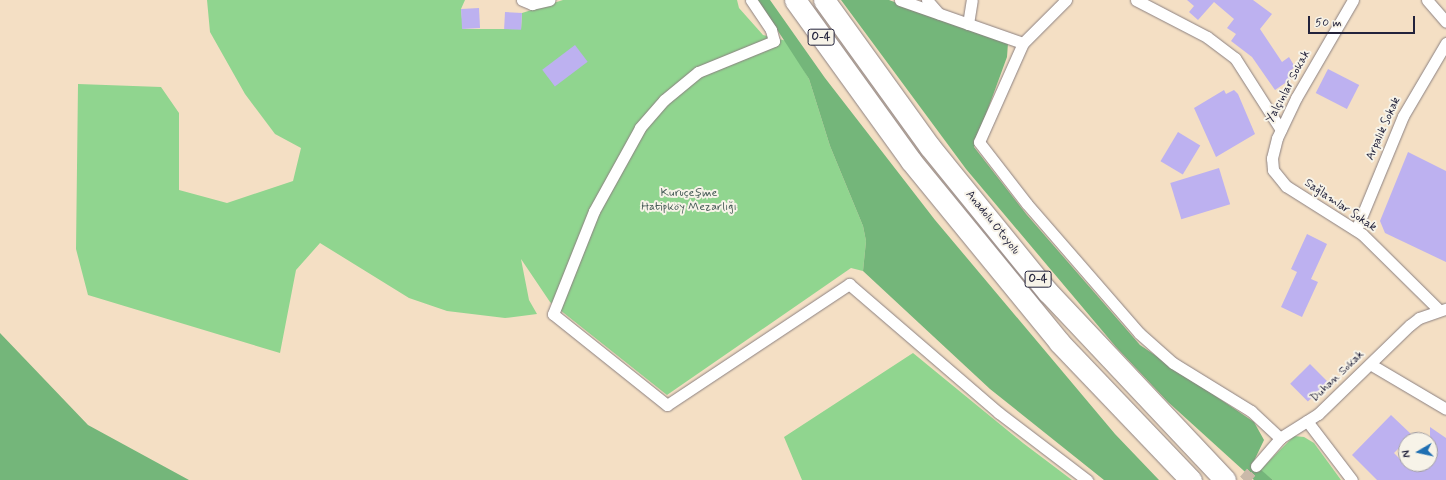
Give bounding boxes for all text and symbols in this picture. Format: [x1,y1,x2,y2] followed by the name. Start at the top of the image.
[1310,8,1417,34] scale bar
[1315,15,1342,31] text: 50 m
[807,28,835,46] road number: O-4
[1264,49,1314,125] street label: Yalçınlar Sokak
[1363,95,1405,163] street label: Arpalık Sokak
[1301,176,1379,236] street label: Sağlamlar Sokak
[641,187,737,215] park label: Kuruçeşme Hatipköy Mezarlığı
[961,188,1023,258] street label: Anadolu Otoyolu
[1024,270,1052,288] road number: O-4
[1308,348,1368,406] street label: Duhan Sokak
[1398,432,1438,472] north arrow
[1400,449,1415,458] text: N

